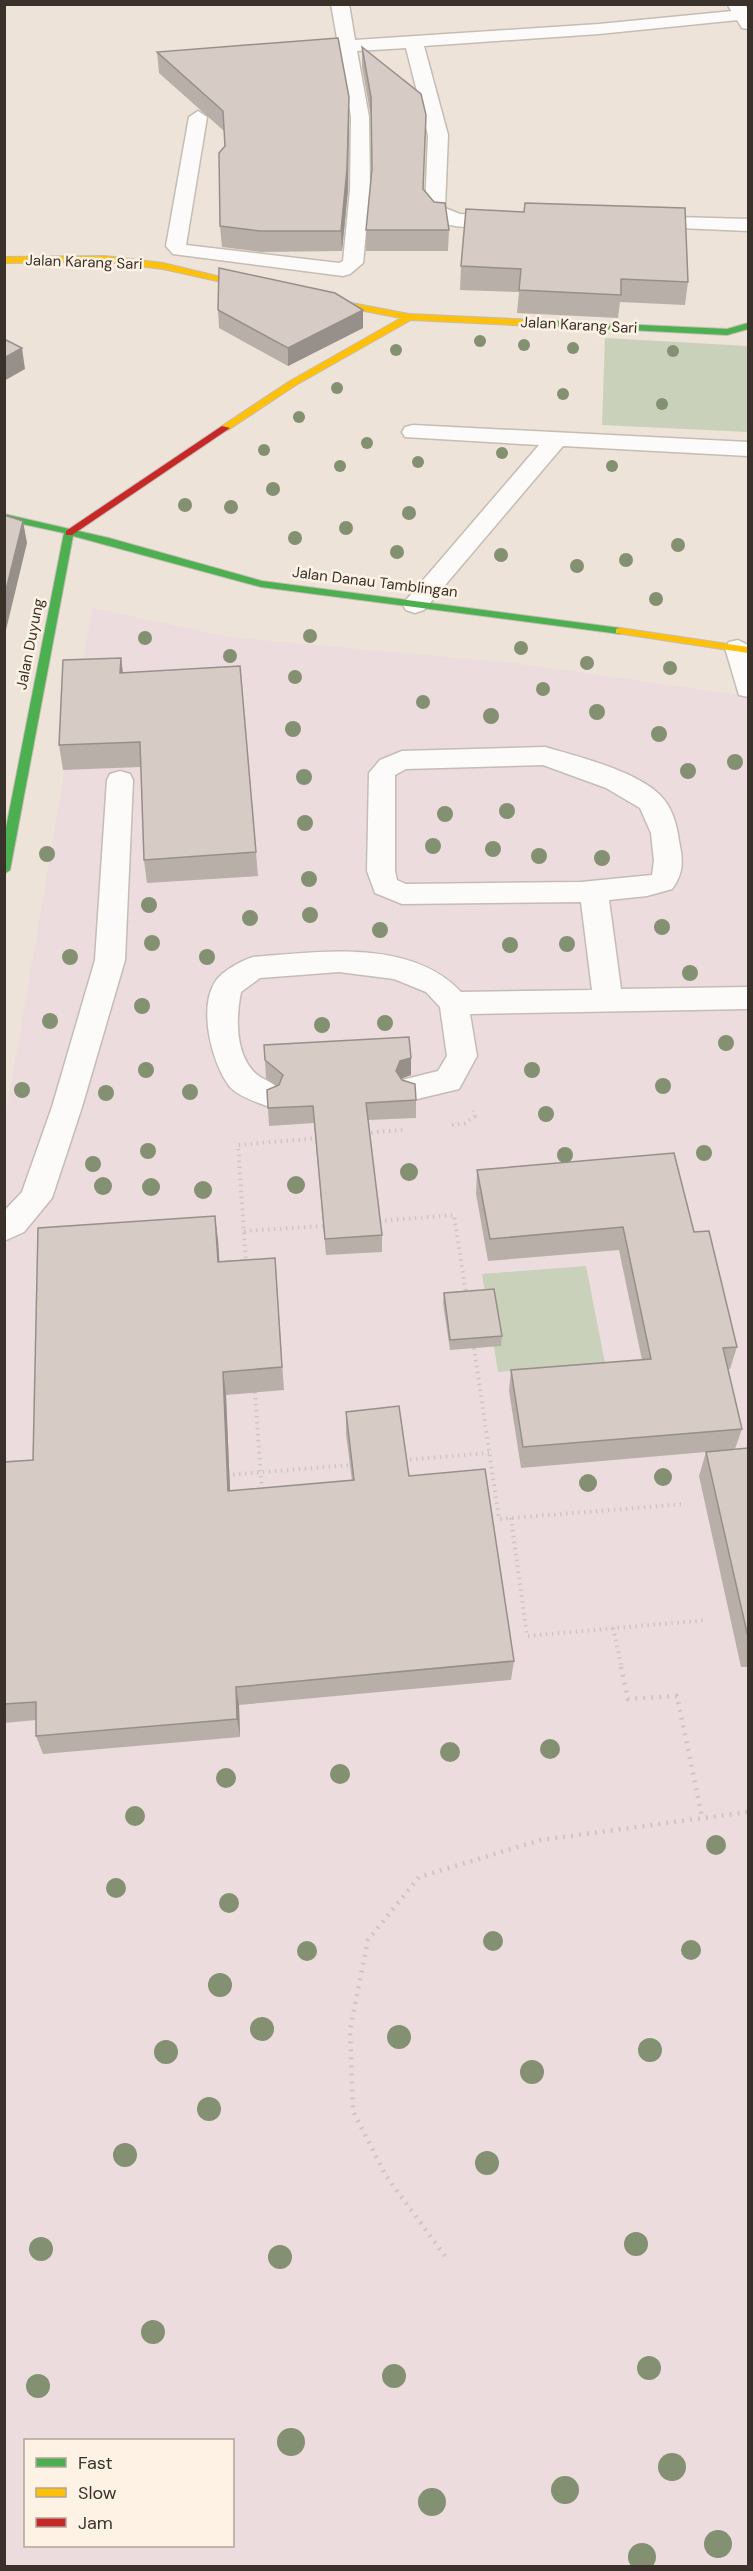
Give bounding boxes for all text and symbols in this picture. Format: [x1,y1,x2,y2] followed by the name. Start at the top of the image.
[25,250,143,274] street label: Jalan Karang Sari
[520,312,638,338] street label: Jalan Karang Sari
[291,562,459,602] street label: Jalan Danau Tamblingan
[11,597,49,691] street label: Jalan Duyung
[24,2439,234,2547] legend
[78,2451,113,2475] text: Fast
[78,2481,117,2505] text: Slow
[78,2511,113,2535] text: Jam

